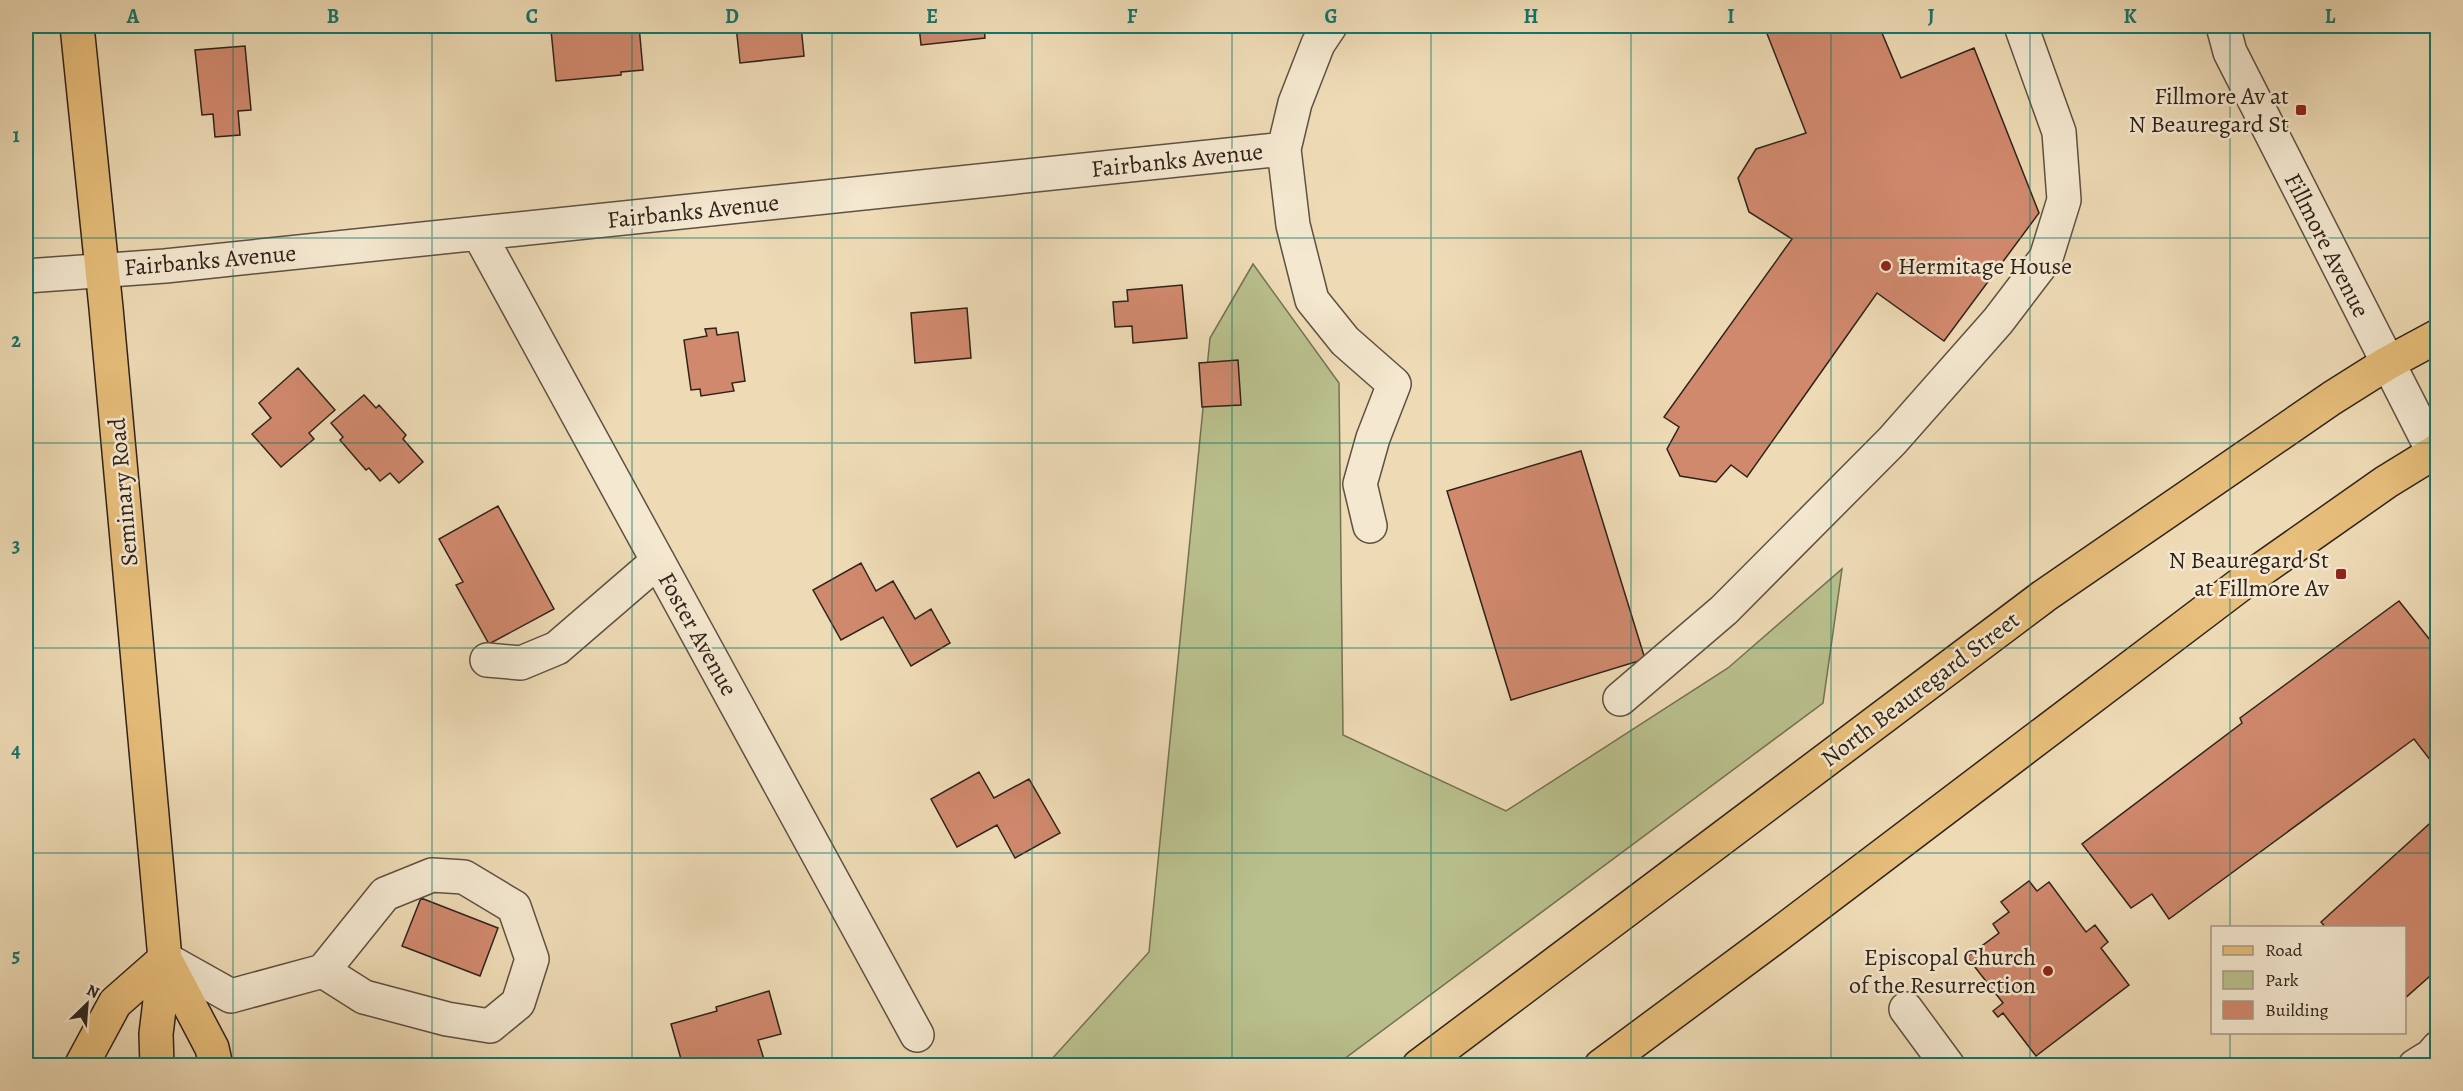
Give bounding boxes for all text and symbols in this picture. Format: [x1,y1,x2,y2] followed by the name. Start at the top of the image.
[126,3,140,30] text: A
[327,3,339,30] text: B
[526,3,538,30] text: C
[725,3,739,30] text: D
[926,3,938,30] text: E
[1127,3,1138,30] text: F
[1324,3,1338,30] text: G
[1524,3,1539,30] text: H
[1727,3,1735,30] text: I
[1928,3,1935,30] text: J
[2123,3,2137,30] text: K
[2325,3,2336,30] text: L
[2128,80,2289,140] place label: Fillmore Av at N Beauregard St
[2294,103,2308,117] marker: Fillmore Av at N Beauregard St
[12,122,20,149] text: 1
[1089,135,1265,185] street label: Fairbanks Avenue
[2277,167,2377,323] street label: Fillmore Avenue
[605,186,781,236] street label: Fairbanks Avenue
[123,237,297,283] street label: Fairbanks Avenue
[1898,250,2072,282] place label: Hermitage House
[1879,259,1893,273] marker: Hermitage House
[11,327,21,354] text: 2
[101,416,145,568] street label: Seminary Road
[12,532,20,559] text: 3
[2168,544,2329,604] place label: N Beauregard St at Fillmore Av
[651,566,745,702] street label: Foster Avenue
[2334,567,2348,581] marker: N Beauregard St at Fillmore Av
[1814,604,2026,774] street label: North Beauregard Street
[11,737,21,764] text: 4
[2211,926,2406,1034] legend
[2265,938,2303,962] text: Road
[1849,941,2036,1001] place label: Episcopal Church of the Resurrection
[12,942,20,969] text: 5
[2041,964,2055,978] marker: Episcopal Church of the Resurrection
[2265,968,2299,992] text: Park
[57,974,117,1034] north arrow
[83,979,103,1004] text: N
[2265,998,2329,1022] text: Building

